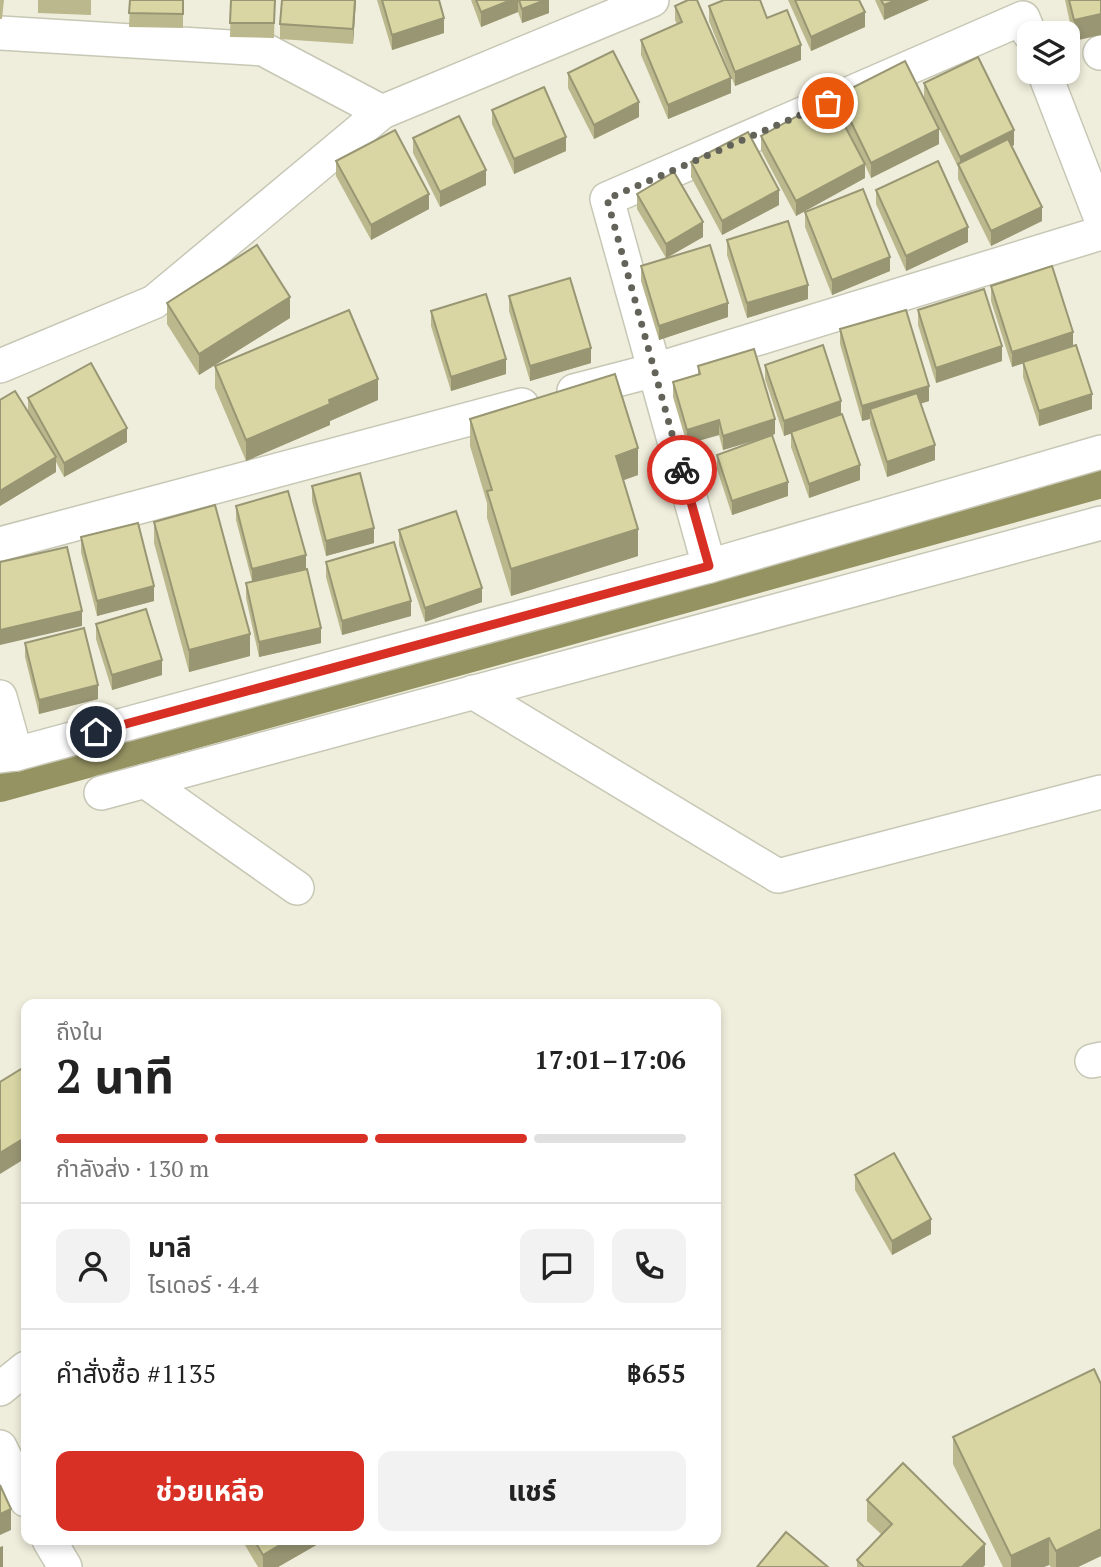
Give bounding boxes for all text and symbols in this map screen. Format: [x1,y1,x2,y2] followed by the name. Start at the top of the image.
[1017,21,1080,84] map controls
[1017,21,1080,84] button: layers
[798,73,858,133] pin
[809,84,847,122] icon: bag
[647,435,717,505] courier
[663,451,701,489] icon: bike
[66,702,126,762] pin
[77,713,115,751] icon: home
[56,1016,103,1047] text: ถึงใน
[534,1042,686,1076] text: 17:01–17:06
[56,1045,174,1106] text: 2 นาที
[56,1153,209,1184] text: กำลังส่ง · 130 m
[56,1229,130,1303] button: person
[520,1229,594,1303] button: chat
[612,1229,686,1303] button: phone
[148,1230,192,1264] text: มาลี
[148,1269,259,1300] text: ไรเดอร์ · 4.4
[56,1356,216,1390] text: คำสั่งซื้อ #1135
[627,1356,686,1390] text: ฿655
[56,1451,364,1531] button: ช่วยเหลือ
[378,1451,686,1531] button: แชร์

